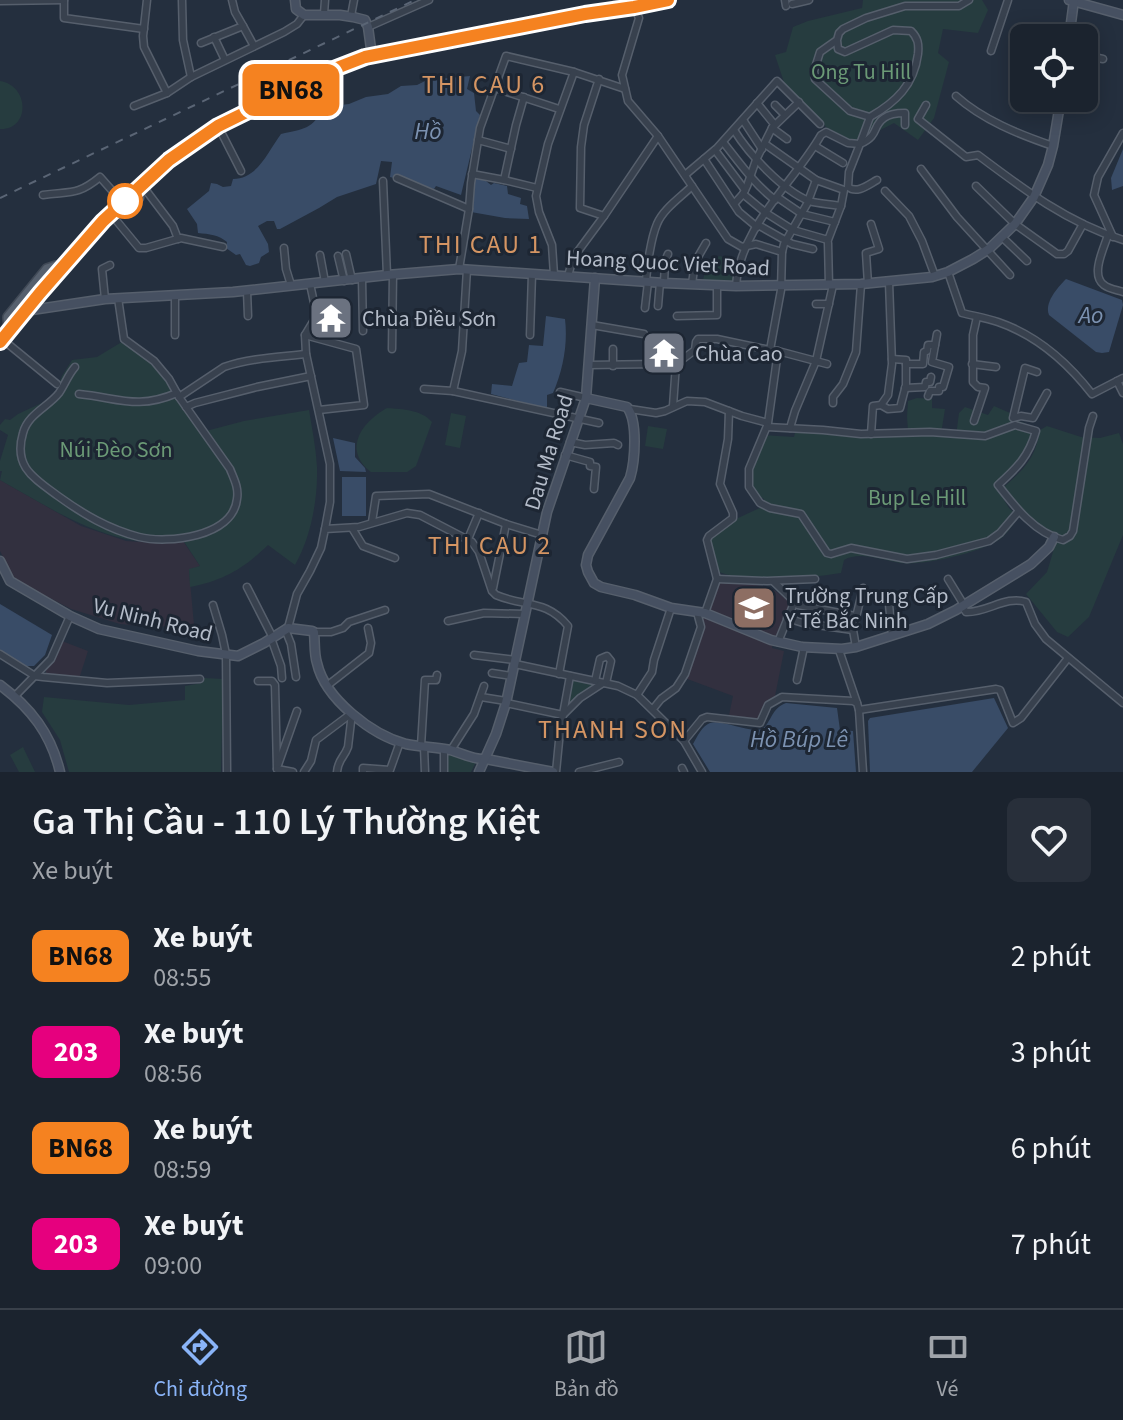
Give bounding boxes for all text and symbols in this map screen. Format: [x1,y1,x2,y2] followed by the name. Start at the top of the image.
[1010,24,1098,112] map controls
[1010,24,1098,112] button: locate
[811,56,911,88] park label: Ong Tu Hill
[235,64,347,116] line badge: BN68
[422,66,546,103] district label: THI CAU 6
[258,70,324,110] text: BN68
[414,114,442,149] water label: Hồ
[108,184,142,218] unlabelled marker
[419,226,543,263] district label: THI CAU 1
[565,242,771,284] street label: Hoang Quoc Viet Road
[307,294,355,342] temple icon: Chùa Điều Sơn
[1077,298,1103,333] water label: Ao
[362,303,496,335] place label: Chùa Điều Sơn
[640,329,688,377] temple icon: Chùa Cao
[695,338,783,370] place label: Chùa Cao
[516,390,582,514] street label: Dau Ma Road
[60,434,172,466] park label: Núi Đèo Sơn
[868,482,966,514] park label: Bup Le Hill
[428,527,552,564] district label: THI CAU 2
[784,580,949,637] place label: Trường Trung Cấp Y Tế Bắc Ninh
[730,584,778,632] school or university icon: Trường Trung Cấp Y Tế Bắc Ninh
[90,590,216,650] street label: Vu Ninh Road
[538,711,688,748] district label: THANH SON
[750,722,849,757] water label: Hồ Búp Lê
[32,795,540,849] text: Ga Thị Cầu - 110 Lý Thường Kiệt
[1007,798,1091,882] button: heart
[32,852,113,889] text: Xe buýt
[153,916,253,959] text: Xe buýt
[1011,935,1091,978] text: 2 phút
[48,936,113,976] text: BN68
[153,959,211,996] text: 08:55
[144,1012,243,1055] text: Xe buýt
[1011,1031,1091,1074] text: 3 phút
[54,1032,98,1072] text: 203
[144,1055,202,1092] text: 08:56
[153,1108,253,1151] text: Xe buýt
[1011,1127,1091,1170] text: 6 phút
[48,1128,113,1168] text: BN68
[153,1151,211,1188] text: 08:59
[144,1204,243,1247] text: Xe buýt
[1011,1223,1091,1266] text: 7 phút
[54,1224,98,1264] text: 203
[144,1247,202,1284] text: 09:00
[153,1325,247,1405] tab: Chỉ đường
[554,1325,619,1405] tab: Bản đồ
[926,1325,970,1405] tab: Vé

